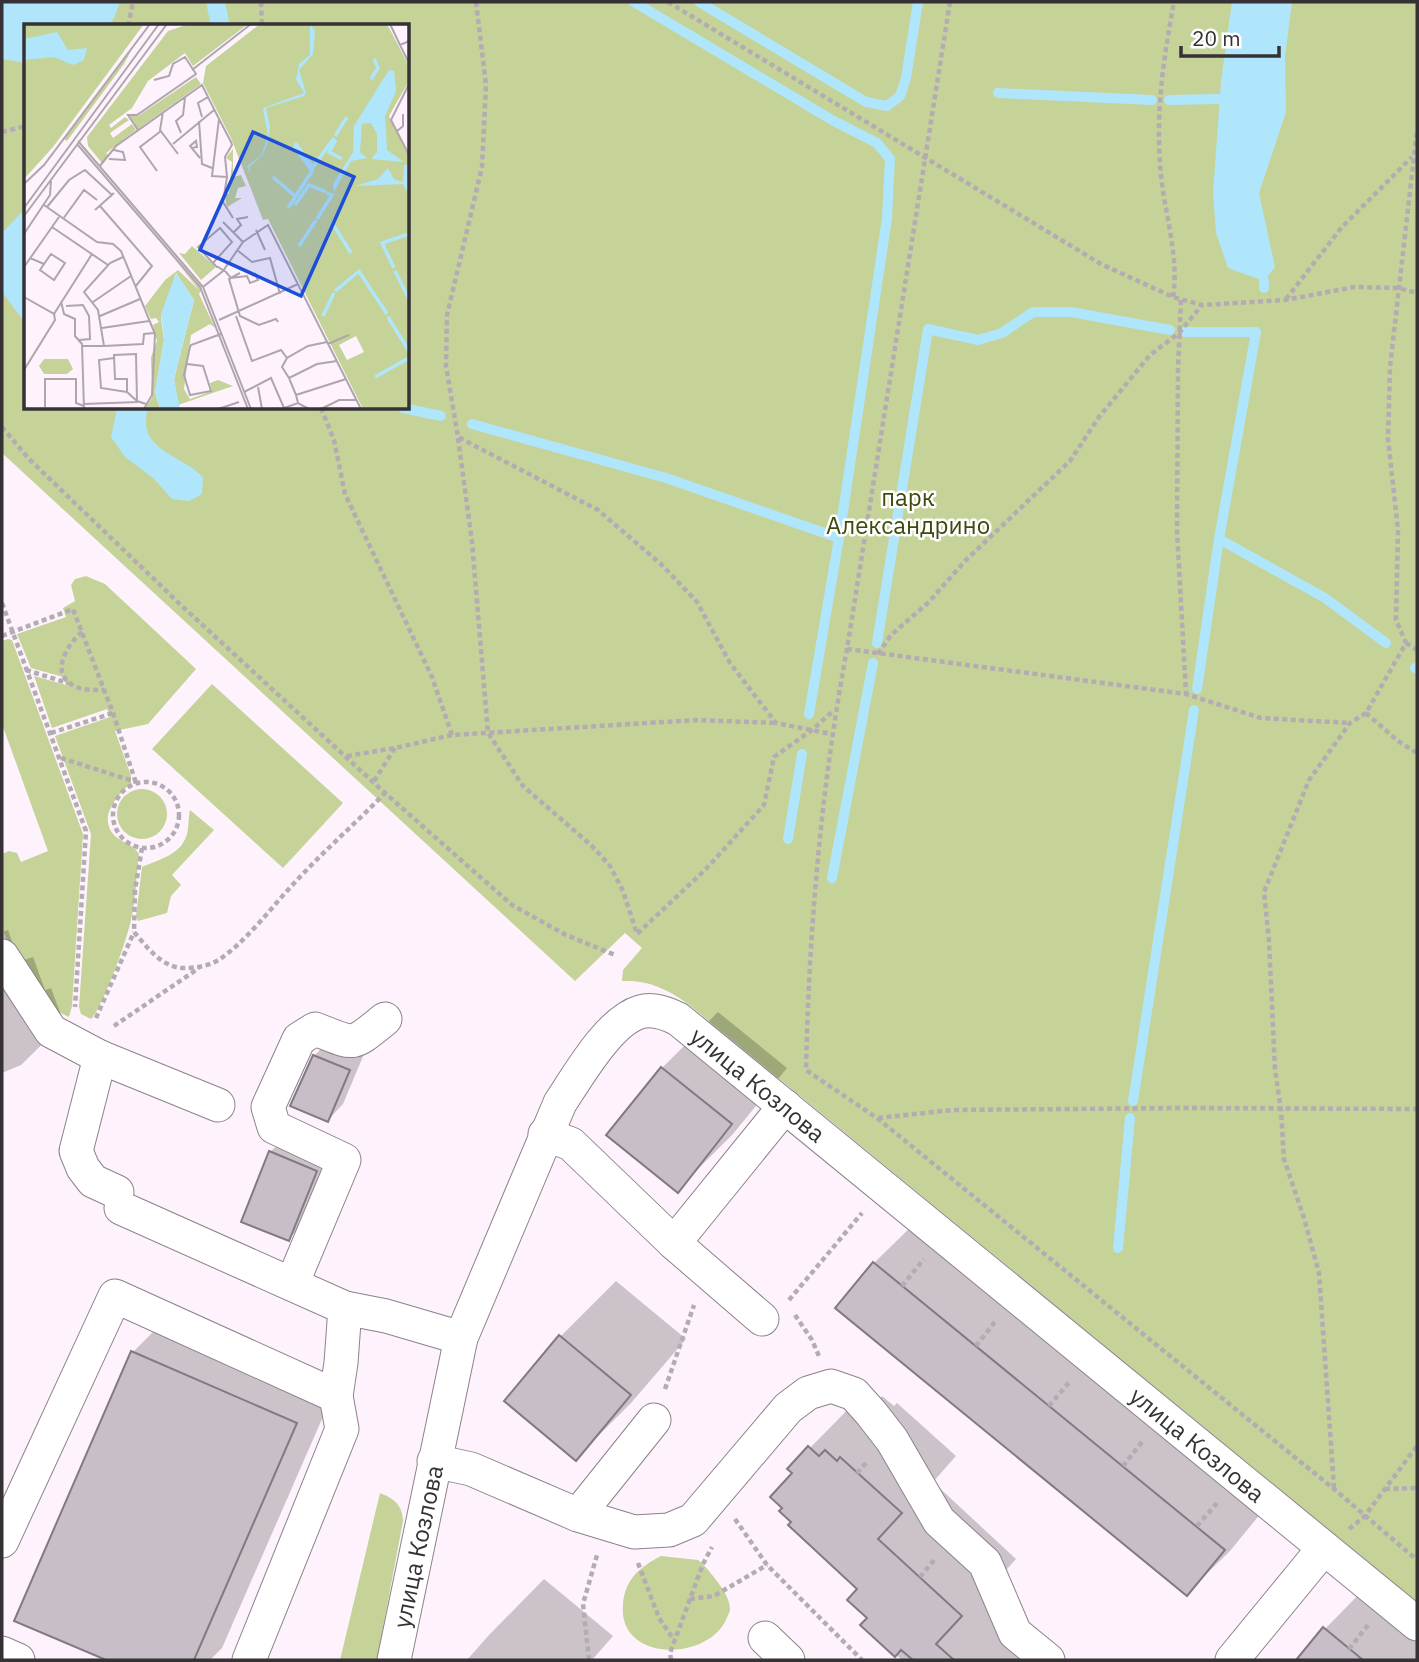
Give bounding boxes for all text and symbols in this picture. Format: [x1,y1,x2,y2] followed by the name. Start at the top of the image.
[1181,14,1279,58] scale bar
[24,24,410,410] inset map
[1192,24,1241,52] text: 20 m
[826,481,990,541] park label: парк Александрино
[684,1020,832,1149] street label: улица Козлова
[1123,1379,1272,1509] street label: улица Козлова
[385,1462,450,1631] street label: улица Козлова

